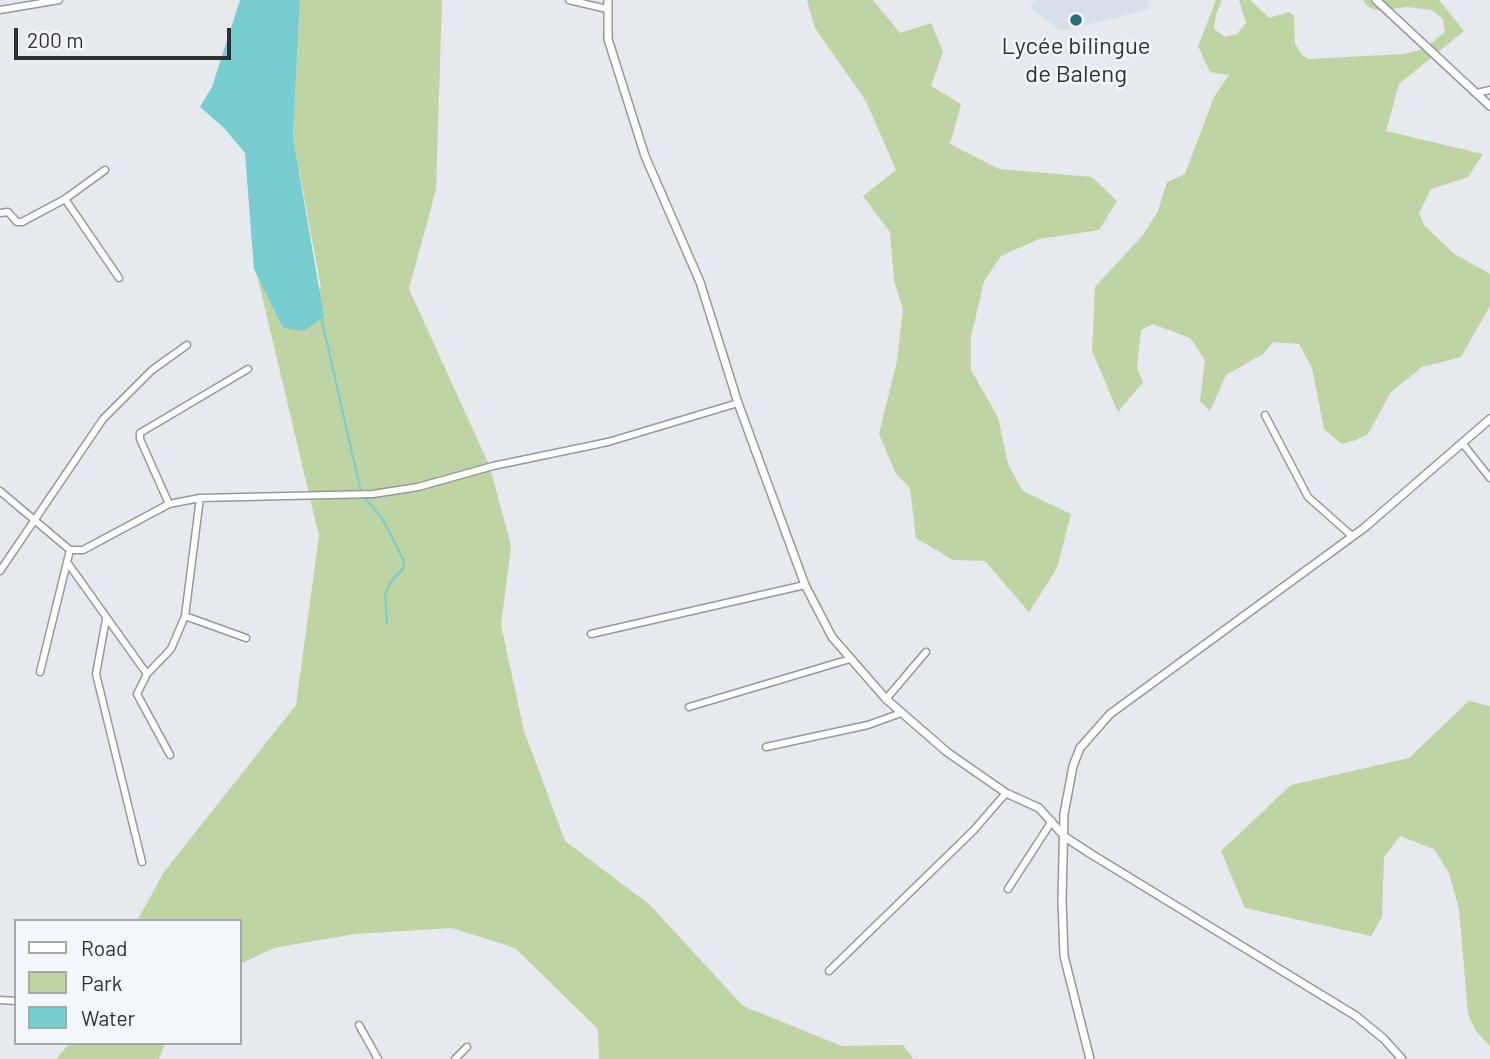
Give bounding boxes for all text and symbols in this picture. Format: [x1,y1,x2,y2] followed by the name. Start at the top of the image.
[1068,12,1084,28] marker: Lycée bilingue de Baleng
[18,14,234,58] scale bar
[27,27,84,52] text: 200 m
[1001,32,1151,88] place label: Lycée bilingue de Baleng
[14,919,242,1045] legend
[81,935,127,960] text: Road
[81,970,122,995] text: Park
[81,1005,135,1030] text: Water

